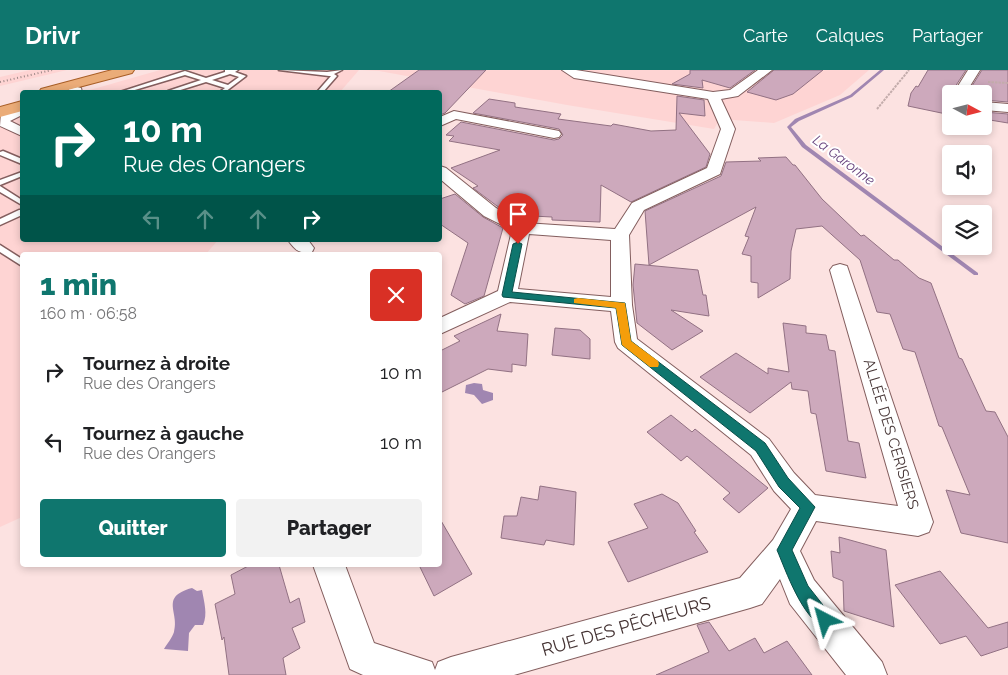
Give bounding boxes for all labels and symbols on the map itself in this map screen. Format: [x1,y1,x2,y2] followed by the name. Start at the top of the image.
[942,85,992,135] north arrow
[810,132,878,189] water label: La Garonne
[497,193,539,244] pin
[860,357,922,511] street label: ALLÉE DES CERISIERS
[539,591,713,660] street label: RUE DES PÊCHEURS
[798,593,850,645] position arrow

